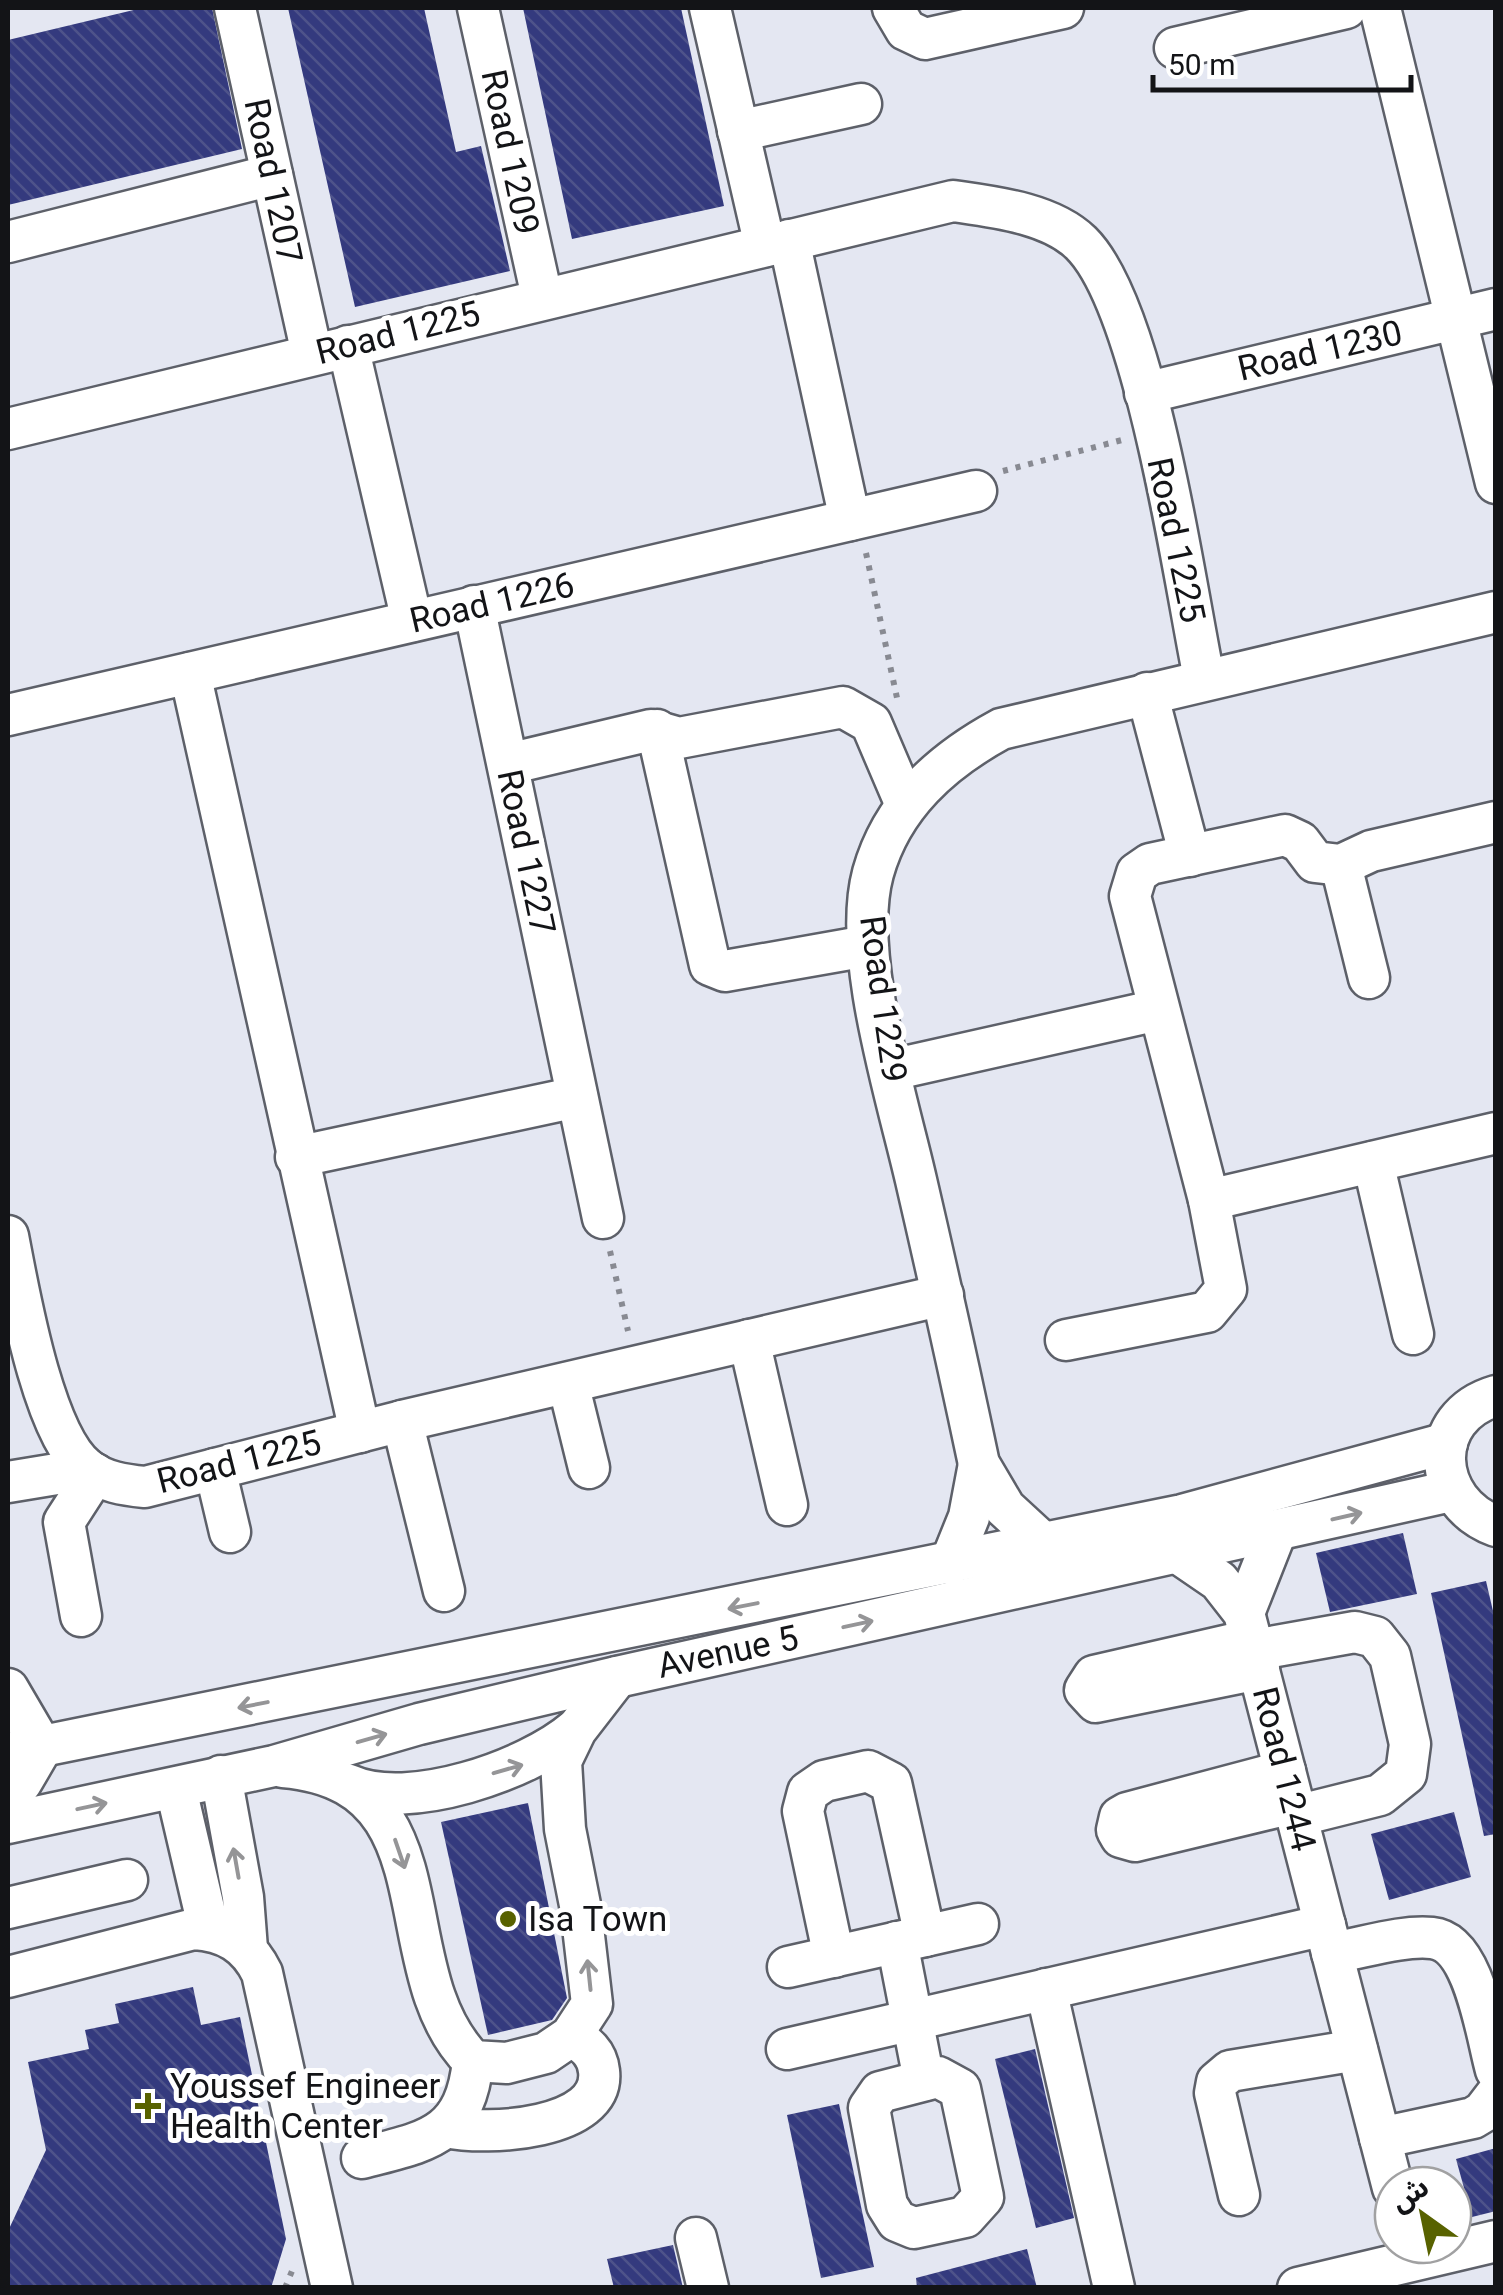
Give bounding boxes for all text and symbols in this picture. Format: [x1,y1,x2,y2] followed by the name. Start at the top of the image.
[1153,30,1410,92] scale bar
[1168,47,1235,82] text: 50 m
[473,66,547,238] street label: Road 1209
[236,95,310,267] street label: Road 1207
[312,293,484,373] street label: Road 1225
[1234,312,1406,390] street label: Road 1230
[1139,454,1213,626] street label: Road 1225
[406,564,578,642] street label: Road 1226
[489,766,563,938] street label: Road 1227
[851,913,915,1085] street label: Road 1229
[153,1422,325,1502] street label: Road 1225
[1330,1506,1362,1524] one-way arrow
[728,1597,760,1616] one-way arrow
[842,1613,874,1632] one-way arrow
[654,1617,802,1687] street label: Avenue 5
[1244,1683,1324,1855] street label: Road 1244
[238,1696,270,1715] one-way arrow
[356,1728,387,1746] one-way arrow
[492,1759,523,1777] one-way arrow
[75,1796,107,1814] one-way arrow
[392,1837,410,1868] one-way arrow
[226,1847,245,1879] one-way arrow
[528,1899,667,1940] place label: Isa Town
[497,1908,519,1930] marker: Isa Town
[579,1960,598,1992] one-way arrow
[170,2066,441,2147] place label: Youssef Engineer Health Center
[135,2093,161,2119] marker: Youssef Engineer Health Center
[1373,2165,1473,2265] north arrow
[1385,2170,1435,2219] text: ش

